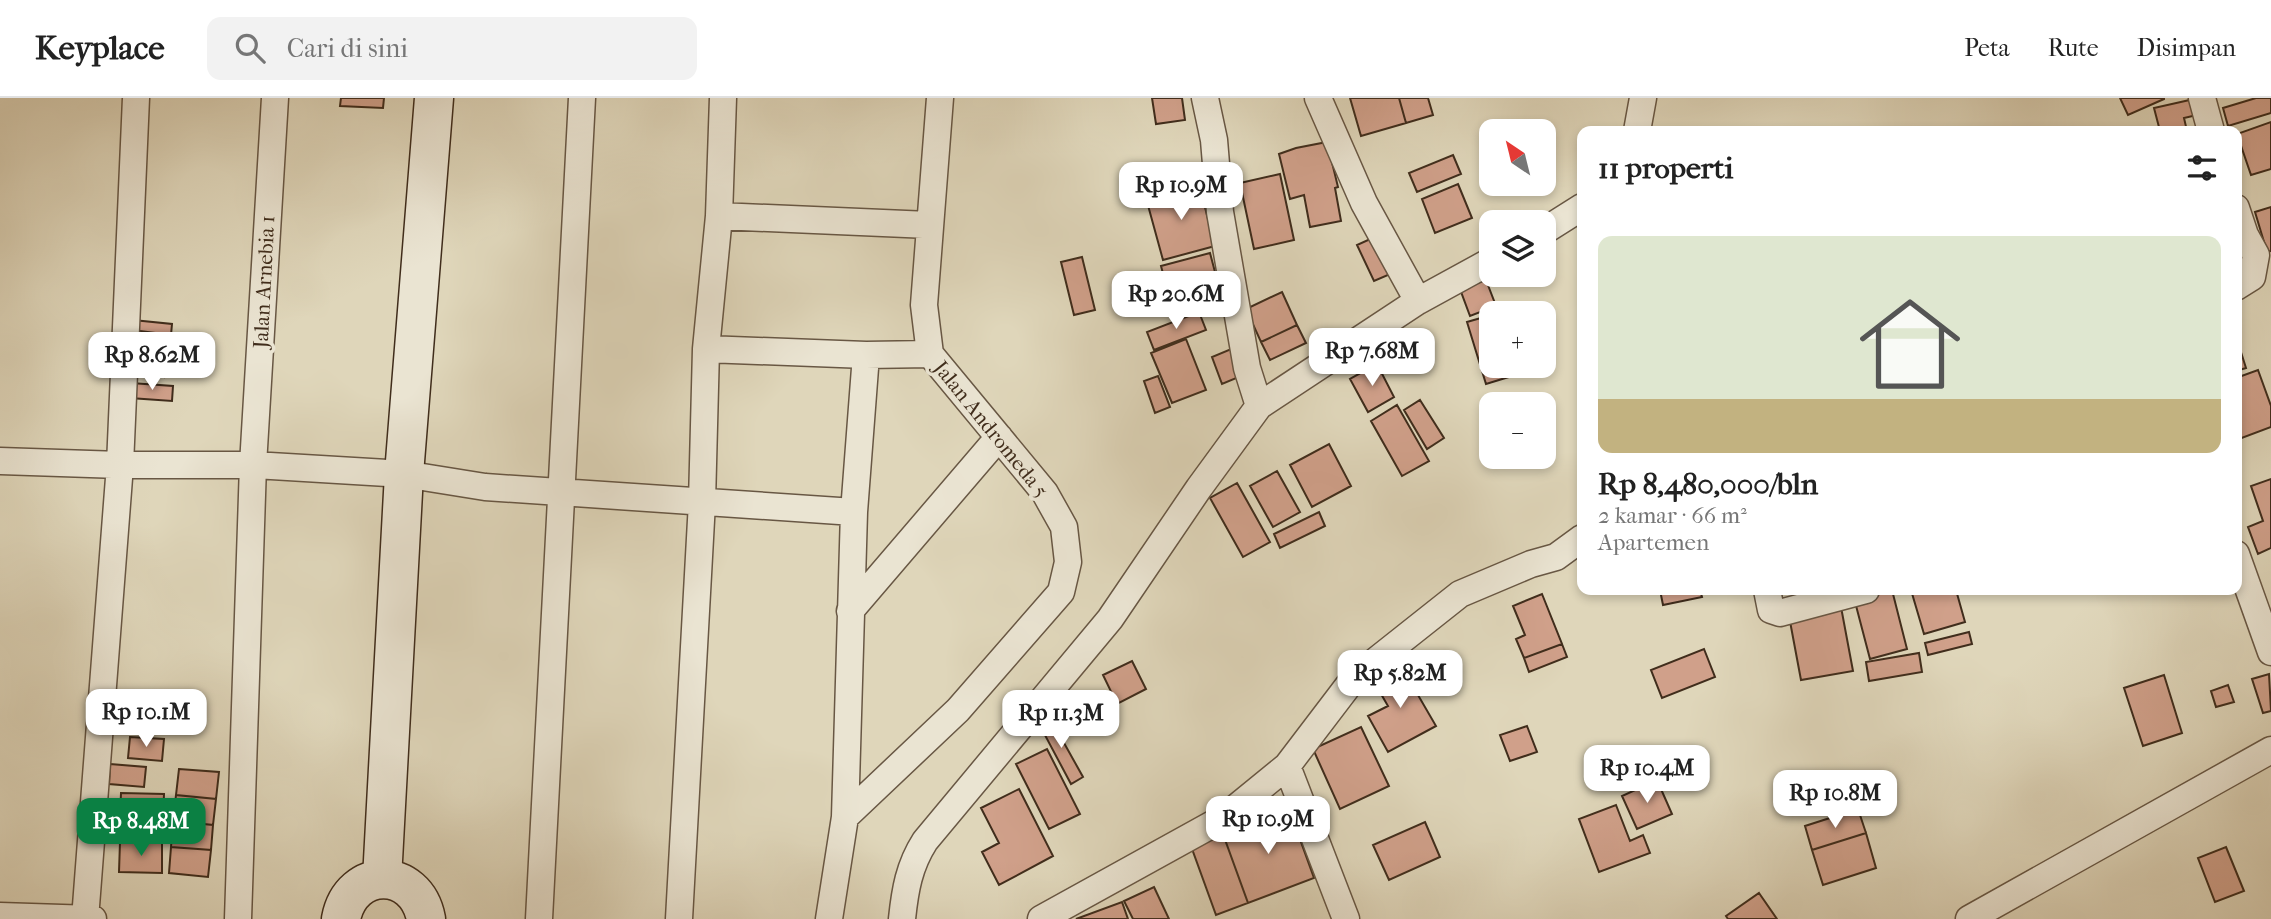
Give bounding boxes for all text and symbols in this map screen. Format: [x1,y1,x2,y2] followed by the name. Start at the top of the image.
[207,17,697,80] search box
[35,29,165,68] text: Keyplace
[231,29,269,67] icon: search
[287,33,408,64] text: Cari di sini
[1964,34,2010,62] text: Peta
[2048,34,2099,62] text: Rute
[2137,34,2236,62] text: Disimpan
[1479,119,1556,196] north arrow
[1479,119,1556,469] map controls
[2183,149,2221,187] icon: filters
[1598,151,1733,186] text: 11 properti
[1109,162,1253,222] pin: Rp 10.9M
[1135,171,1227,198] text: Rp 10.9M
[1479,210,1556,287] button: layers
[248,215,279,351] street label: Jalan Arnebia 1
[1104,272,1248,331] pin: Rp 20.6M
[1128,280,1224,307] text: Rp 20.6M
[1847,281,1973,407] icon: home
[1479,301,1556,378] button: +
[1300,328,1444,388] pin: Rp 7.68M
[80,332,224,392] pin: Rp 8.62M
[1325,337,1419,364] text: Rp 7.68M
[104,341,200,368] text: Rp 8.62M
[927,354,1053,502] street label: Jalan Andromeda 5
[1479,392,1556,469] button: −
[1598,467,1818,502] text: Rp 8,480,000/bln
[1598,502,1747,529] text: 2 kamar · 66 m²
[1598,529,1709,556] text: Apartemen
[1328,650,1472,710] pin: Rp 5.82M
[1354,659,1446,686] text: Rp 5.82M
[74,690,218,749] pin: Rp 10.1M
[989,690,1133,750] pin: Rp 11.3M
[102,698,190,725] text: Rp 10.1M
[1018,699,1104,726] text: Rp 11.3M
[1575,746,1719,805] pin: Rp 10.4M
[1600,754,1694,781] text: Rp 10.4M
[1763,770,1907,830] pin: Rp 10.8M
[1789,779,1881,806] text: Rp 10.8M
[1196,796,1340,856] pin: Rp 10.9M
[69,798,213,858] pin: Rp 8.48M
[1222,805,1314,832] text: Rp 10.9M
[93,807,189,834] text: Rp 8.48M

